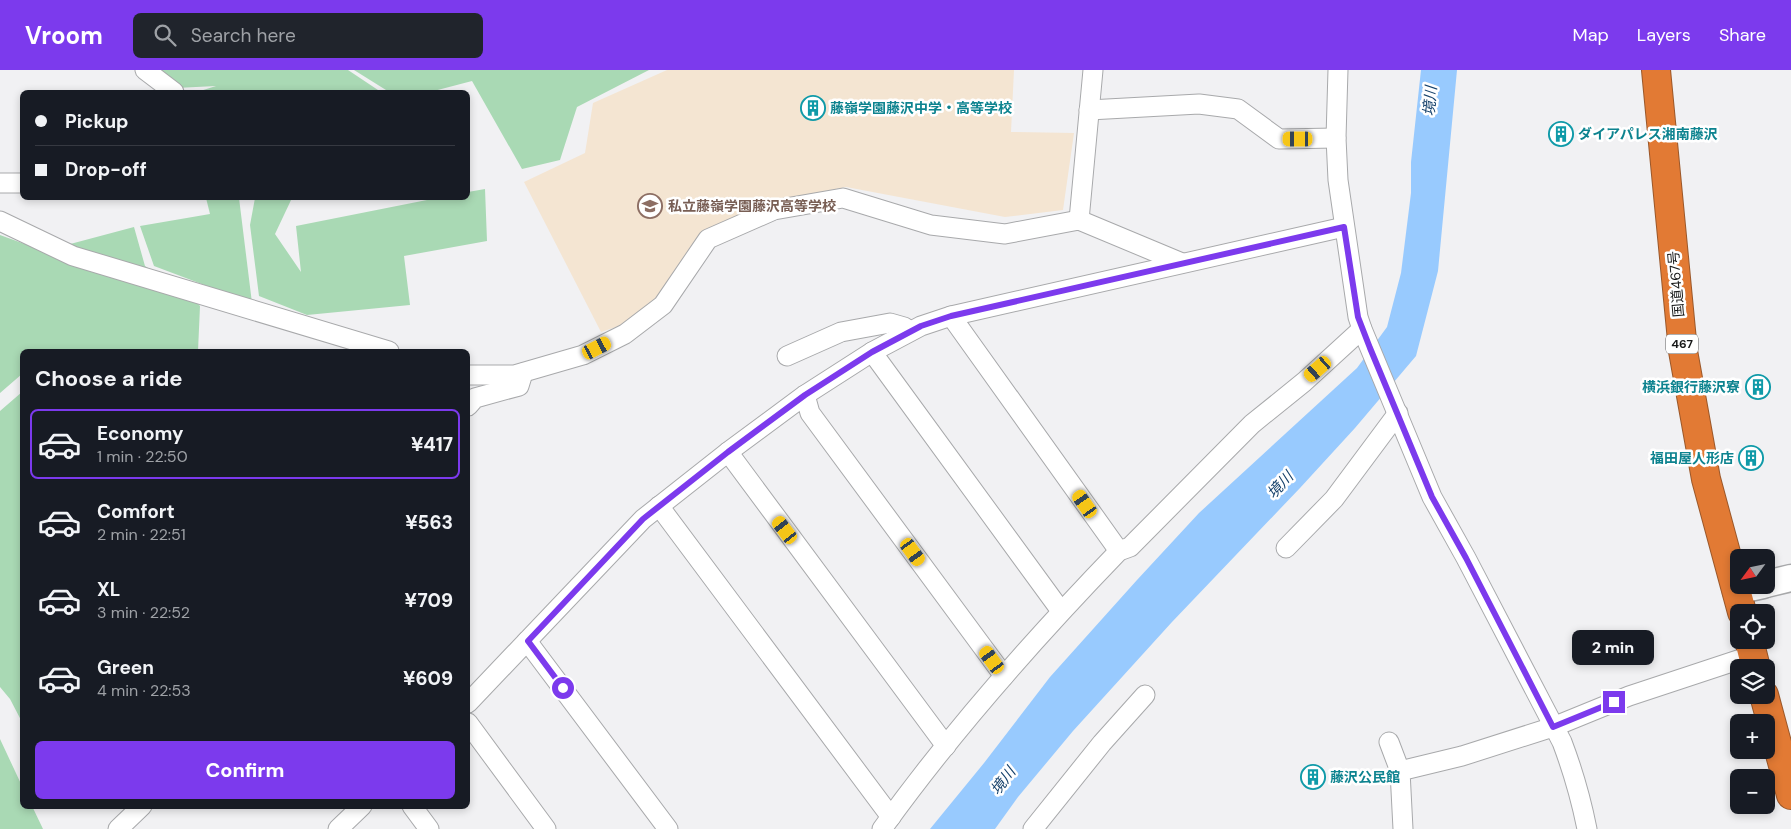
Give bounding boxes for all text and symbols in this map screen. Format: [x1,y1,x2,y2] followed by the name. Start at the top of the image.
[133,13,483,58] search box
[25,20,103,51] text: Vroom
[151,21,179,49] icon: search
[191,23,296,48] text: Search here
[1573,23,1609,47] text: Map
[1637,23,1691,47] text: Layers
[1719,23,1766,47] text: Share
[1419,83,1441,117] water label: 境川
[800,95,826,121] building icon: 藤嶺学園藤沢中学・高等学校
[830,99,1012,117] place label: 藤嶺学園藤沢中学・高等学校
[65,109,129,134] text: Pickup
[1548,121,1574,147] building icon: ダイアパレス湘南藤沢
[1578,125,1718,143] place label: ダイアパレス湘南藤沢
[1283,132,1313,147] car
[65,157,147,182] text: Drop-off
[637,193,663,219] school or university icon: 私立藤嶺学園藤沢高等学校
[668,197,836,215] place label: 私立藤嶺学園藤沢高等学校
[1664,250,1688,318] street label: 国道467号
[1666,334,1698,354] road number: 467
[580,335,613,361] car
[1301,353,1334,385] car
[35,364,183,393] text: Choose a ride
[1745,374,1771,400] building icon: 横浜銀行藤沢寮
[1642,378,1740,396] place label: 横浜銀行藤沢寮
[97,421,184,446] text: Economy
[37,422,82,467] icon: car
[411,432,453,457] text: ¥417
[1738,445,1764,471] building icon: 福田屋人形店
[97,446,188,467] text: 1 min · 22:50
[1650,449,1734,467] place label: 福田屋人形店
[1262,466,1299,503] water label: 境川
[1070,487,1099,521] car
[97,499,175,524] text: Comfort
[37,500,82,545] icon: car
[405,510,453,535] text: ¥563
[769,514,800,546] car
[97,524,186,545] text: 2 min · 22:51
[898,535,927,569] car
[1730,549,1775,594] north arrow
[1730,549,1775,814] map controls
[97,577,120,602] text: XL
[37,578,82,623] icon: car
[404,588,453,613] text: ¥709
[97,602,190,623] text: 3 min · 22:52
[1730,604,1775,649] button: locate
[1573,630,1655,664] callout: 2 min
[1592,637,1634,658] text: 2 min
[977,643,1006,677] car
[97,655,154,680] text: Green
[37,656,82,701] icon: car
[1730,659,1775,704] button: layers
[403,666,453,691] text: ¥609
[552,677,574,699] route start
[97,680,191,701] text: 4 min · 22:53
[1603,691,1625,713] route end
[1730,714,1775,759] button: +
[35,741,455,799] button: Confirm
[986,761,1021,799] water label: 境川
[1300,764,1326,790] building icon: 藤沢公民館
[1330,768,1400,786] place label: 藤沢公民館
[1730,769,1775,814] button: −

